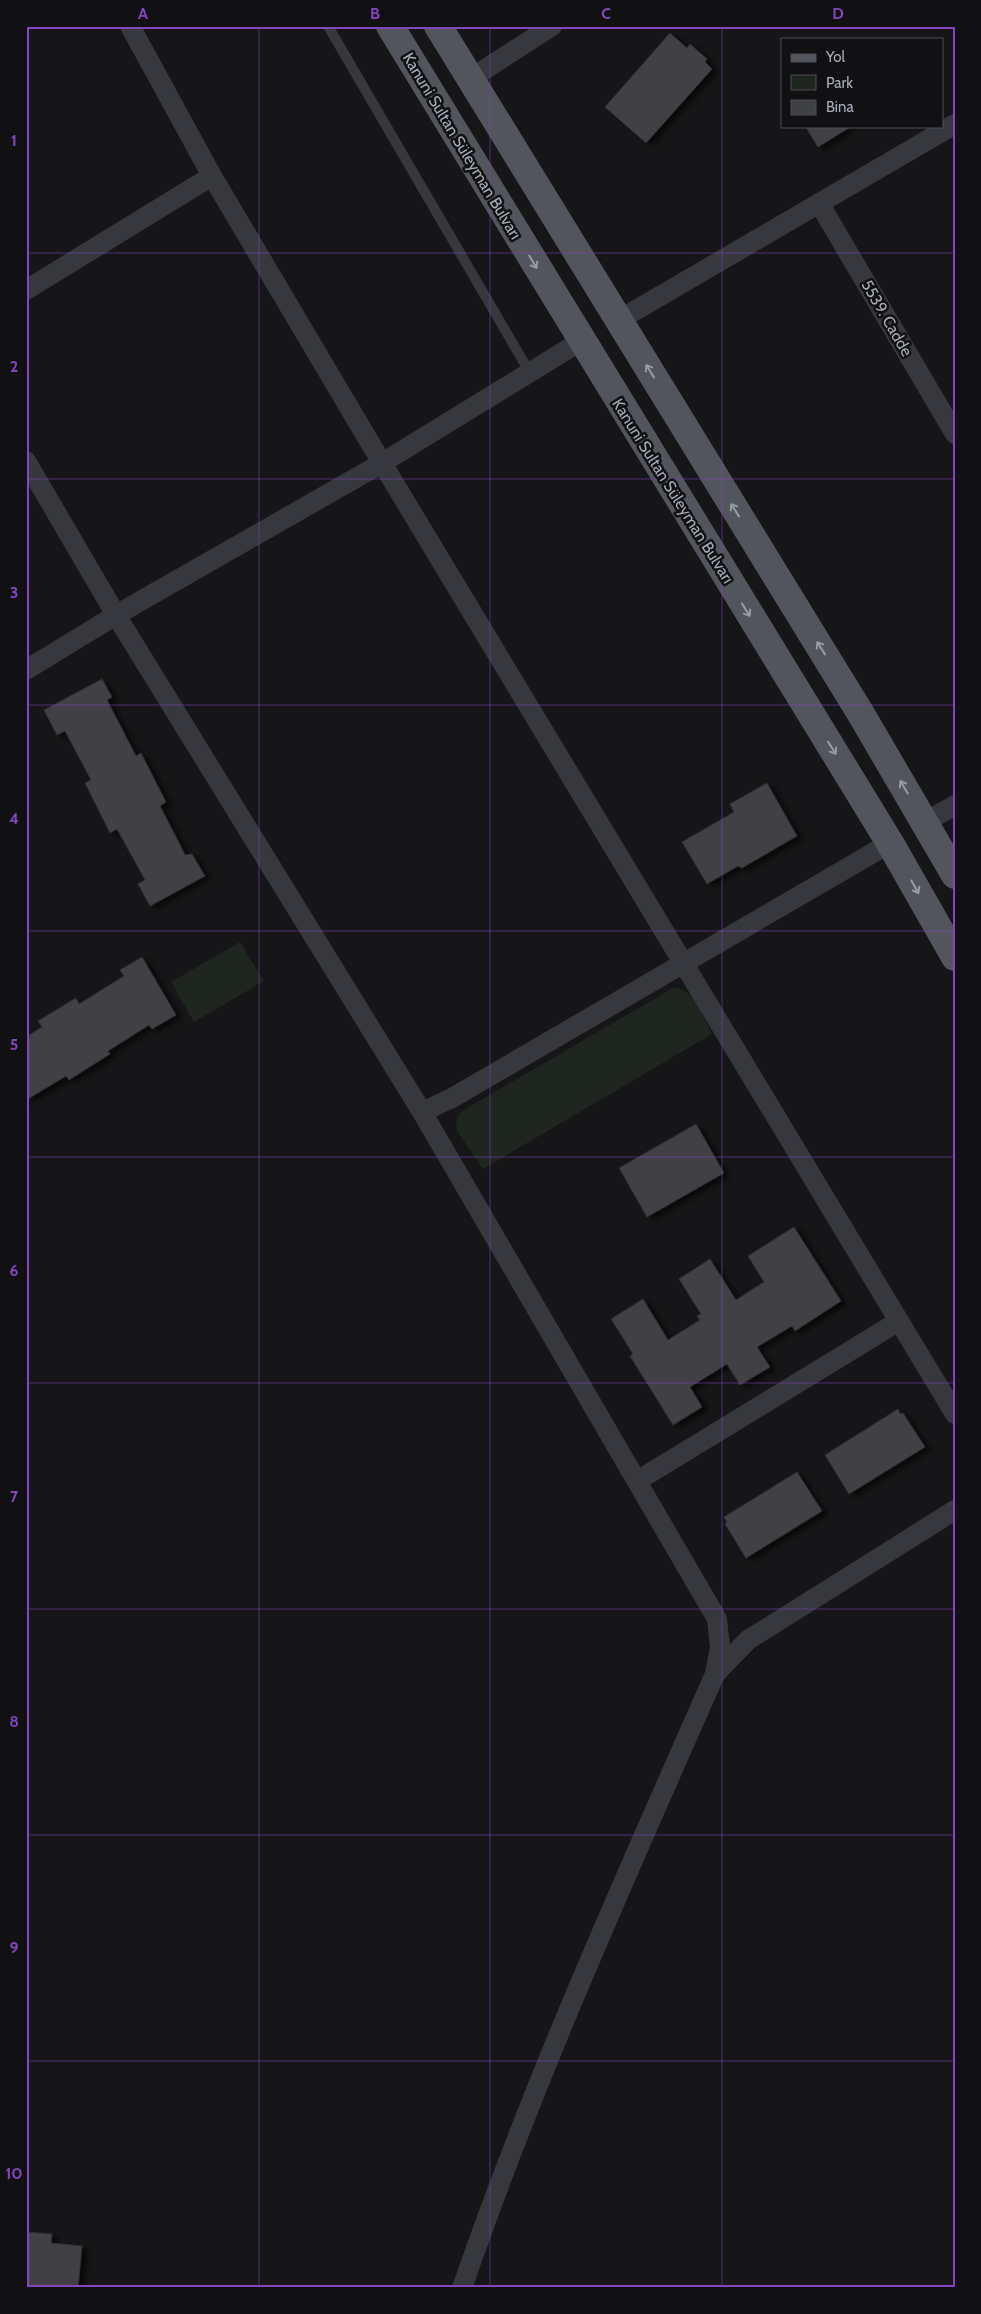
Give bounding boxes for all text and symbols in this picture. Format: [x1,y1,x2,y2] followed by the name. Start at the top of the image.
[138,4,148,23] text: A
[370,4,380,23] text: B
[601,4,611,23] text: C
[832,4,844,23] text: D
[781,38,944,128] legend
[825,48,845,66] text: Yol
[399,49,525,243] street label: Kanuni Sultan Süleyman Bulvarı
[826,74,853,92] text: Park
[826,98,854,116] text: Bina
[11,131,17,150] text: 1
[529,255,539,269] one-way arrow
[857,276,917,360] street label: 5539. Cadde
[10,357,18,376] text: 2
[645,365,655,379] one-way arrow
[608,395,738,587] street label: Kanuni Sultan Süleyman Bulvarı
[730,503,740,517] one-way arrow
[10,583,18,602] text: 3
[742,602,752,616] one-way arrow
[815,642,825,656] one-way arrow
[827,740,837,754] one-way arrow
[899,781,909,795] one-way arrow
[9,809,19,828] text: 4
[911,880,921,894] one-way arrow
[10,1035,18,1054] text: 5
[10,1261,19,1280] text: 6
[10,1487,19,1506] text: 7
[9,1712,19,1731] text: 8
[10,1938,19,1957] text: 9
[5,2164,23,2183] text: 10

